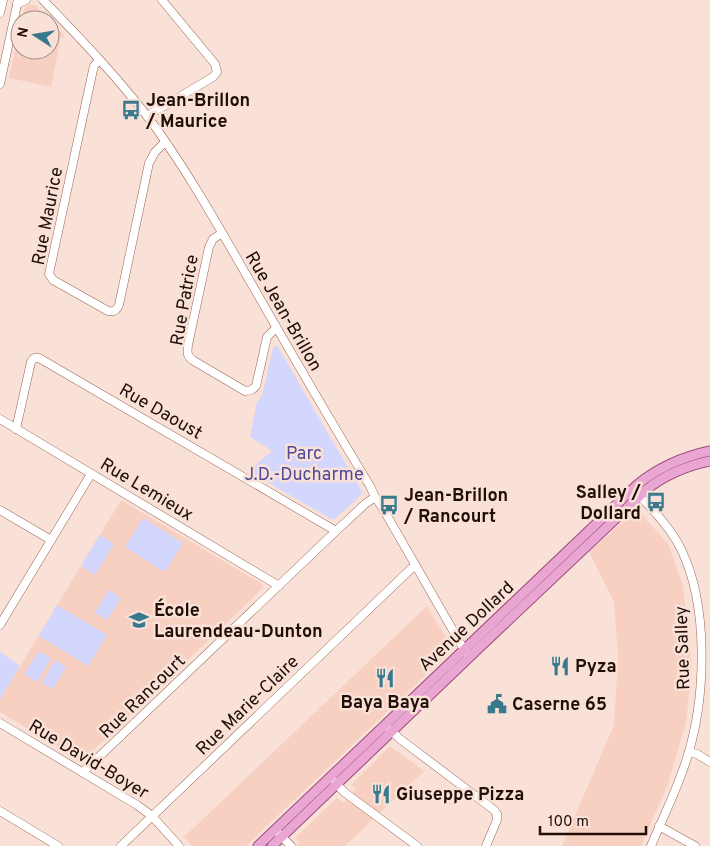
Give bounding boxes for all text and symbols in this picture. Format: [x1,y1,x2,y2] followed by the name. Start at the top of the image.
[10,10,60,60] north arrow
[14,26,33,39] text: N
[145,90,250,134] place label: Jean-Brillon / Maurice
[120,99,142,121] bus stop icon: Jean-Brillon / Maurice
[28,165,69,267] street label: Rue Maurice
[239,248,326,376] street label: Rue Jean-Brillon
[166,253,205,348] street label: Rue Patrice
[114,379,206,445] street label: Rue Daoust
[244,443,364,487] park label: Parc J.D.-Ducharme
[95,453,197,527] street label: Rue Lemieux
[576,482,642,526] place label: Salley / Dollard
[403,485,508,529] place label: Jean-Brillon / Rancourt
[645,491,667,513] bus stop icon: Salley / Dollard
[378,494,400,516] bus stop icon: Jean-Brillon / Rancourt
[414,577,520,677] street label: Avenue Dollard
[154,598,323,644] place label: École Laurendeau-Dunton
[671,605,696,690] street label: Rue Salley
[128,609,150,631] school or university icon: École Laurendeau-Dunton
[95,650,191,744] street label: Rue Rancourt
[192,651,304,761] street label: Rue Marie-Claire
[549,655,571,677] restaurant icon: Pyza
[575,656,617,679] place label: Pyza
[374,667,396,689] restaurant icon: Baya Baya
[340,692,430,715] place label: Baya Baya
[486,693,508,715] public building icon: Caserne 65
[512,694,607,717] place label: Caserne 65
[24,715,153,805] street label: Rue David-Boyer
[370,783,392,805] restaurant icon: Giuseppe Pizza
[396,784,524,807] place label: Giuseppe Pizza
[540,804,646,836] scale bar
[548,813,589,832] text: 100 m

